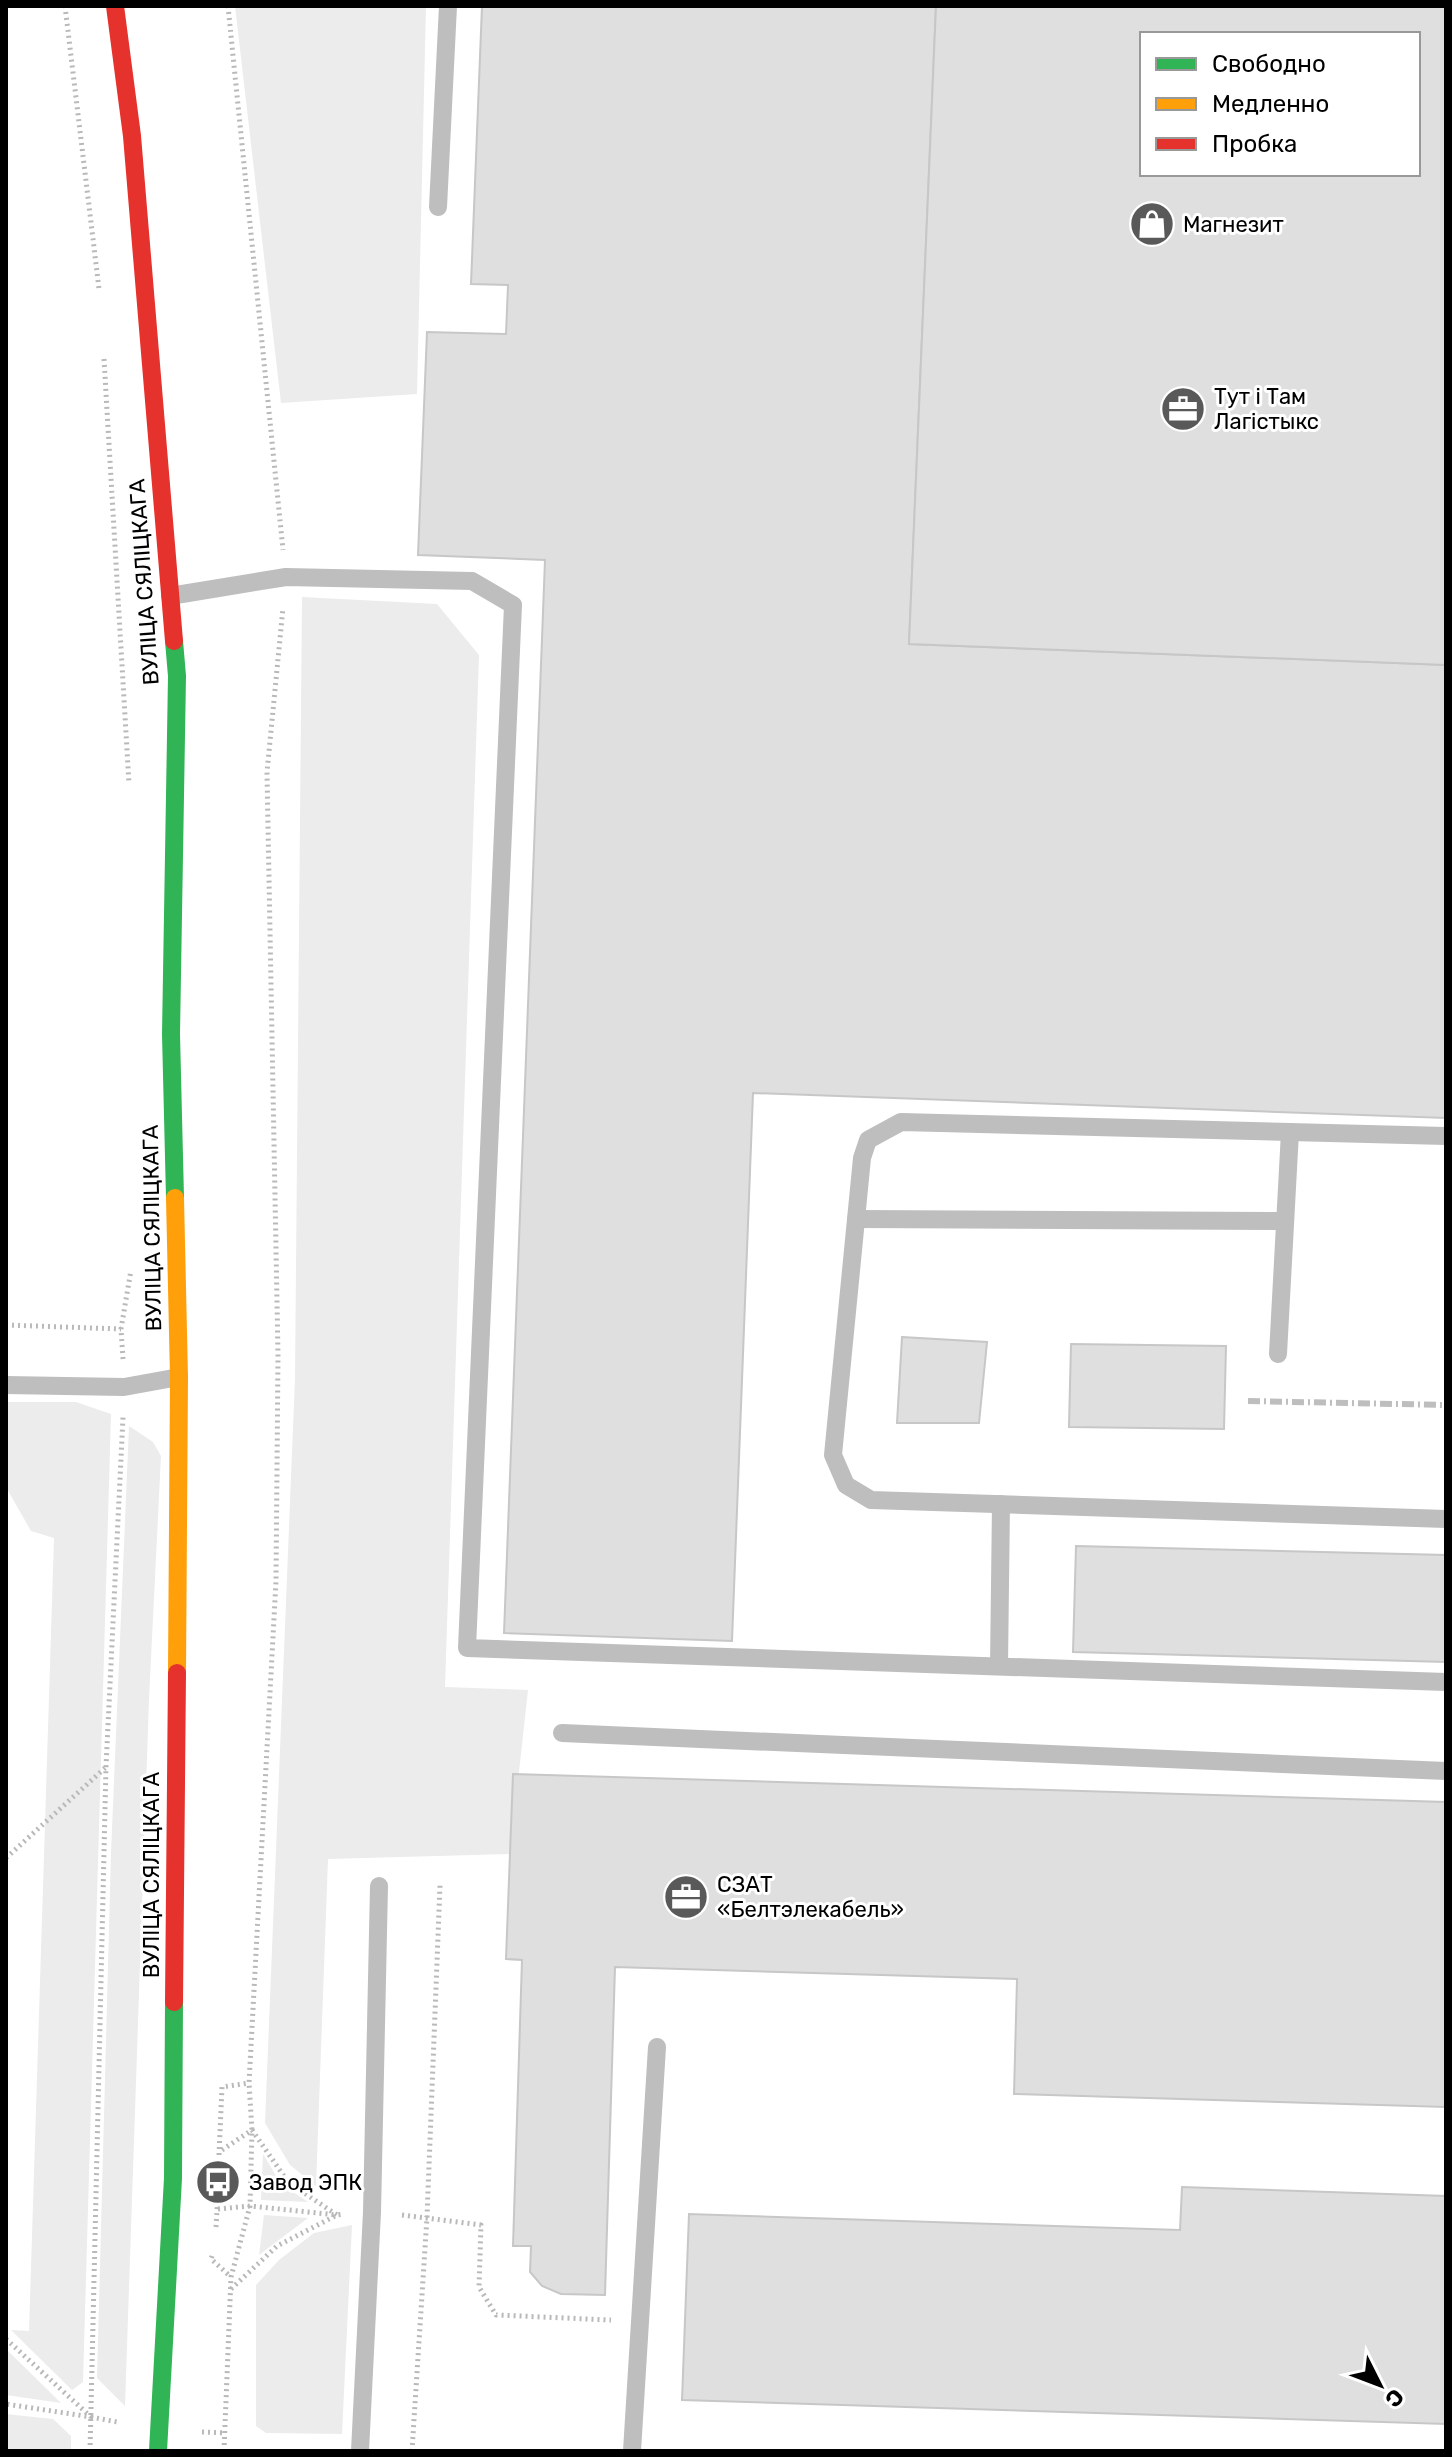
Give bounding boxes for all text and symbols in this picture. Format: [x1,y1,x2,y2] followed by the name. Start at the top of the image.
[1140,32,1420,176] legend
[1212,50,1326,78] text: Свободно
[1212,90,1329,118] text: Медленно
[1212,130,1297,158] text: Пробка
[1128,200,1176,248] shop icon: Магнезит
[1183,211,1284,238] place label: Магнезит
[1214,383,1319,435] place label: Тут і Там Лагістыкс
[1159,385,1207,433] office icon: Тут і Там Лагістыкс
[123,478,165,686] street label: ВУЛІЦА СЯЛІЦКАГА
[137,1124,167,1332] street label: ВУЛІЦА СЯЛІЦКАГА
[138,1771,165,1978] street label: ВУЛІЦА СЯЛІЦКАГА
[717,1871,904,1923] place label: СЗАТ «Белтэлекабель»
[662,1873,710,1921] office icon: СЗАТ «Белтэлекабель»
[194,2158,242,2206] bus stop icon: Завод ЭПК
[249,2169,362,2196] place label: Завод ЭПК
[1340,2345,1420,2425] north arrow
[1379,2383,1410,2413] text: С

